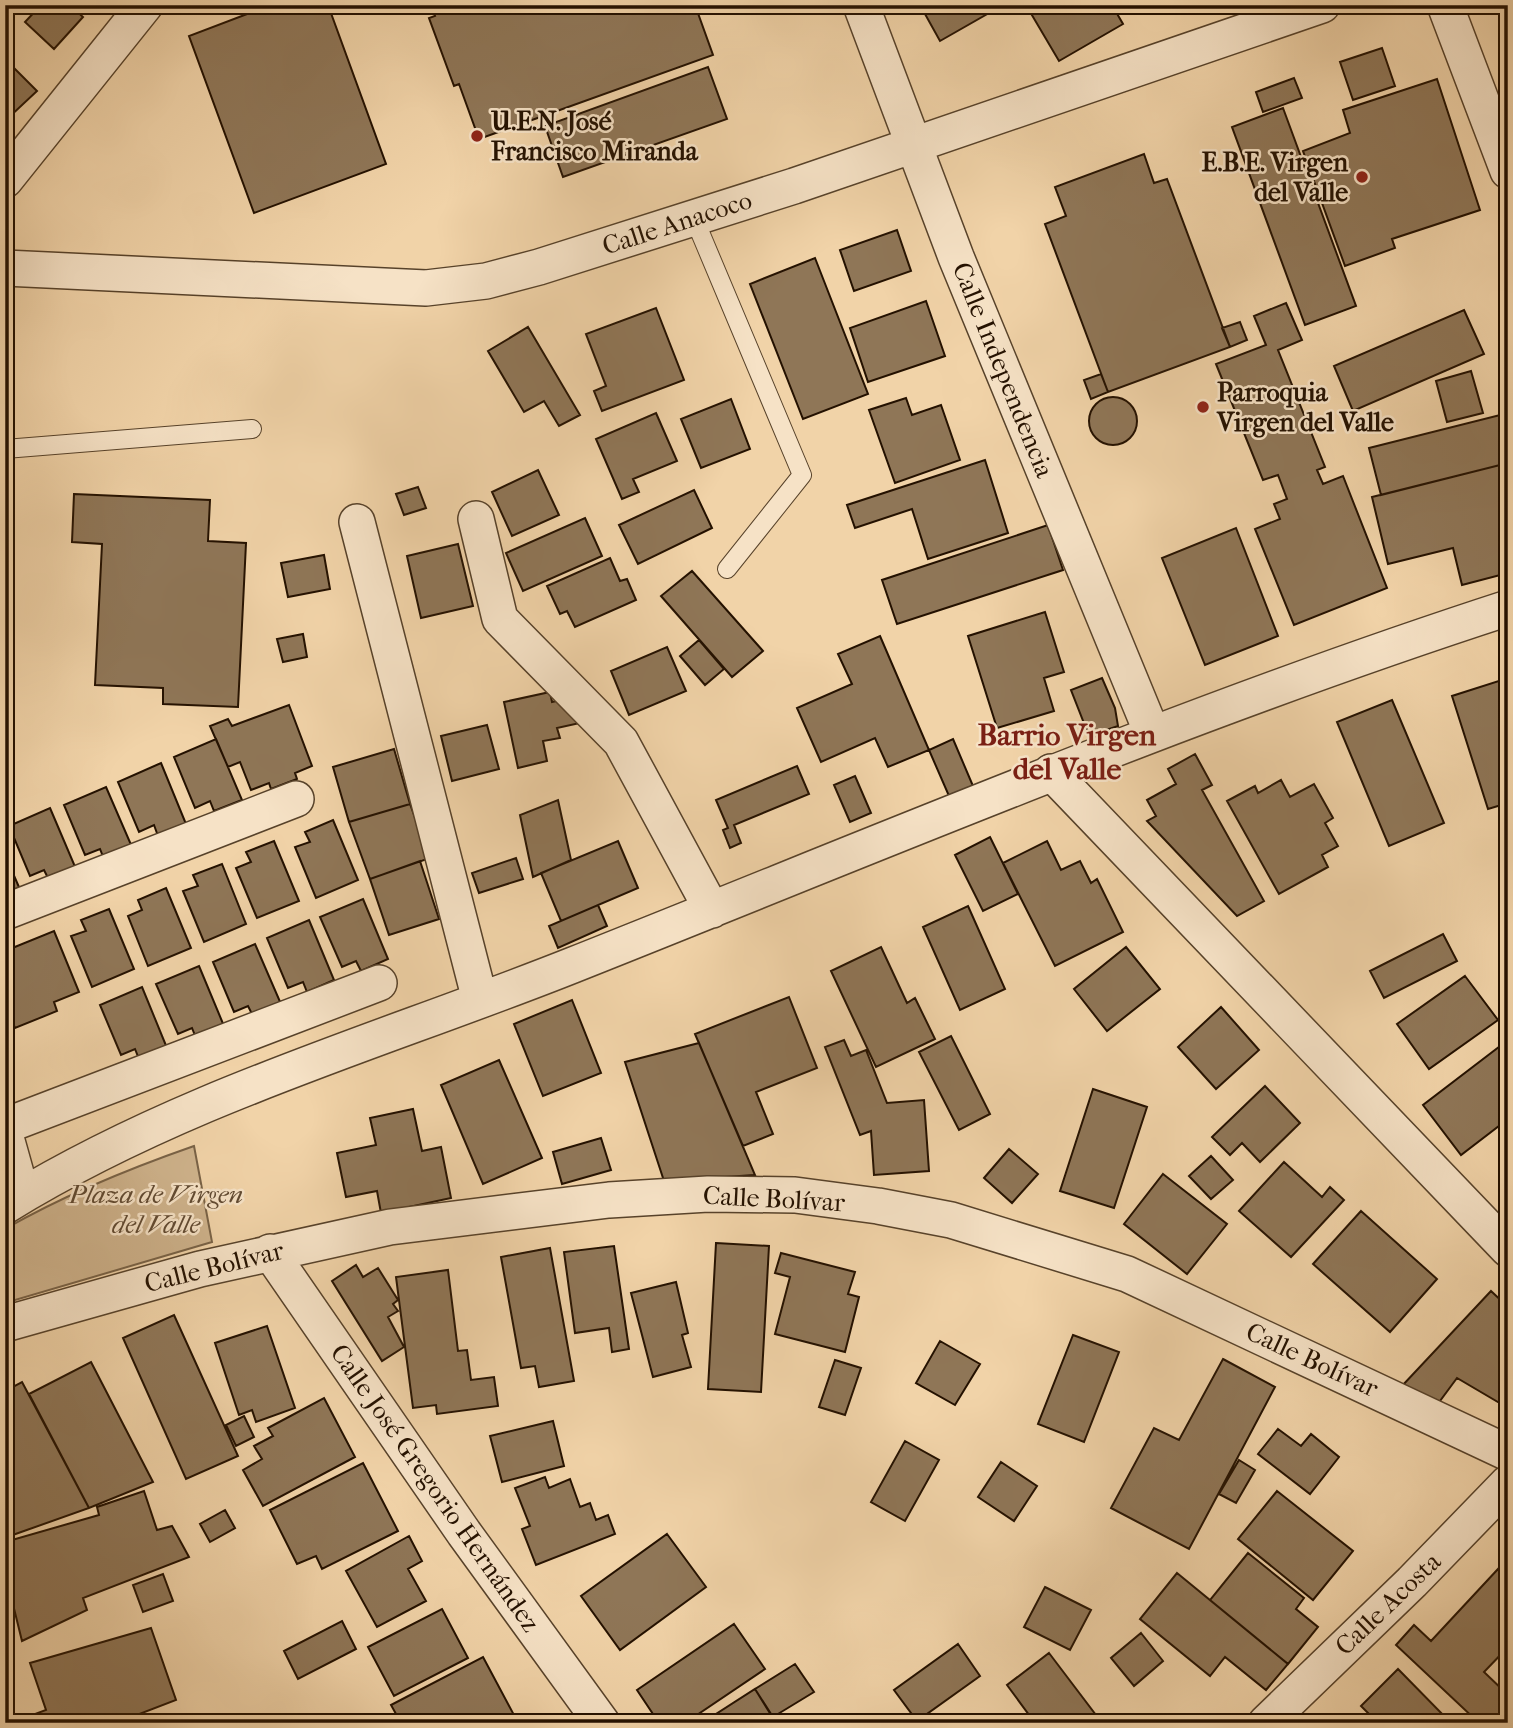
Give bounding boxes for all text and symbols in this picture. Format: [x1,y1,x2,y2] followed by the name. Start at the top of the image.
[490,106,699,167] place label: U.E.N. José Francisco Miranda
[469,128,485,144] marker: U.E.N. José Francisco Miranda
[1202,147,1349,208] place label: E.B.E. Virgen del Valle
[1354,169,1370,185] marker: E.B.E. Virgen del Valle
[598,184,756,262] street label: Calle Anacoco
[946,258,1061,483] street label: Calle Independencia
[1216,377,1394,438] place label: Parroquia Virgen del Valle
[1195,399,1211,415] marker: Parroquia Virgen del Valle
[978,718,1157,787] district label: Barrio Virgen del Valle
[68,1179,243,1240] park label: Plaza de Virgen del Valle
[702,1180,846,1218] street label: Calle Bolívar
[141,1235,287,1299] street label: Calle Bolívar
[1241,1316,1383,1404] street label: Calle Bolívar
[324,1338,546,1638] street label: Calle José Gregorio Hernández
[1329,1545,1448,1662] street label: Calle Acosta

